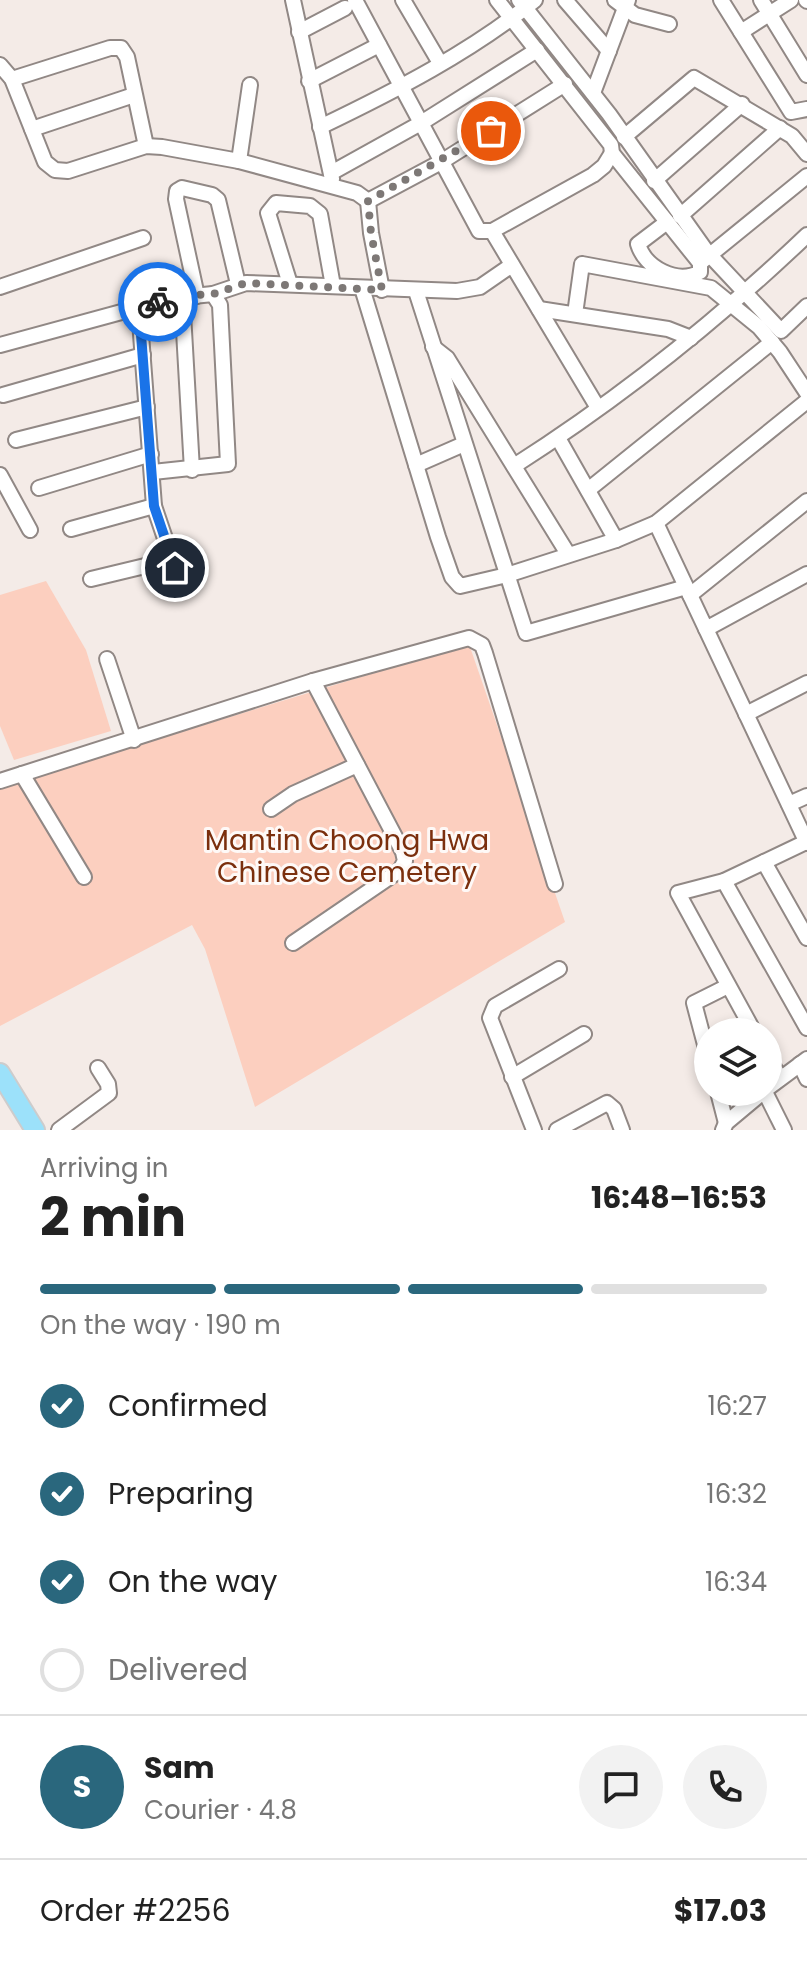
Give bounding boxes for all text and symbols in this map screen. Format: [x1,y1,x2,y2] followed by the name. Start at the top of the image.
[457,97,525,165] pin
[469,109,513,153] icon: bag
[118,262,198,342] courier
[136,280,180,324] icon: bike
[141,534,209,602] pin
[153,546,197,590] icon: home
[205,821,489,892] park label: Mantin Choong Hwa Chinese Cemetery
[694,1018,782,1106] map controls
[694,1018,782,1106] button: layers
[40,1150,169,1186] text: Arriving in
[591,1176,767,1219] text: 16:48–16:53
[40,1181,186,1254] text: 2 min
[40,1307,281,1343] text: On the way · 190 m
[40,1384,84,1428] icon: check
[108,1384,268,1427] text: Confirmed
[707,1388,767,1424] text: 16:27
[40,1472,84,1516] icon: check
[108,1472,254,1515] text: Preparing
[706,1476,767,1512] text: 16:32
[40,1560,84,1604] icon: check
[108,1560,277,1603] text: On the way
[705,1564,767,1600] text: 16:34
[108,1648,248,1691] text: Delivered
[579,1745,663,1829] button: chat
[683,1745,767,1829] button: phone
[144,1746,215,1789] text: Sam
[73,1765,91,1808] text: S
[144,1792,297,1828] text: Courier · 4.8
[40,1889,230,1932] text: Order #2256
[674,1889,767,1932] text: $17.03

